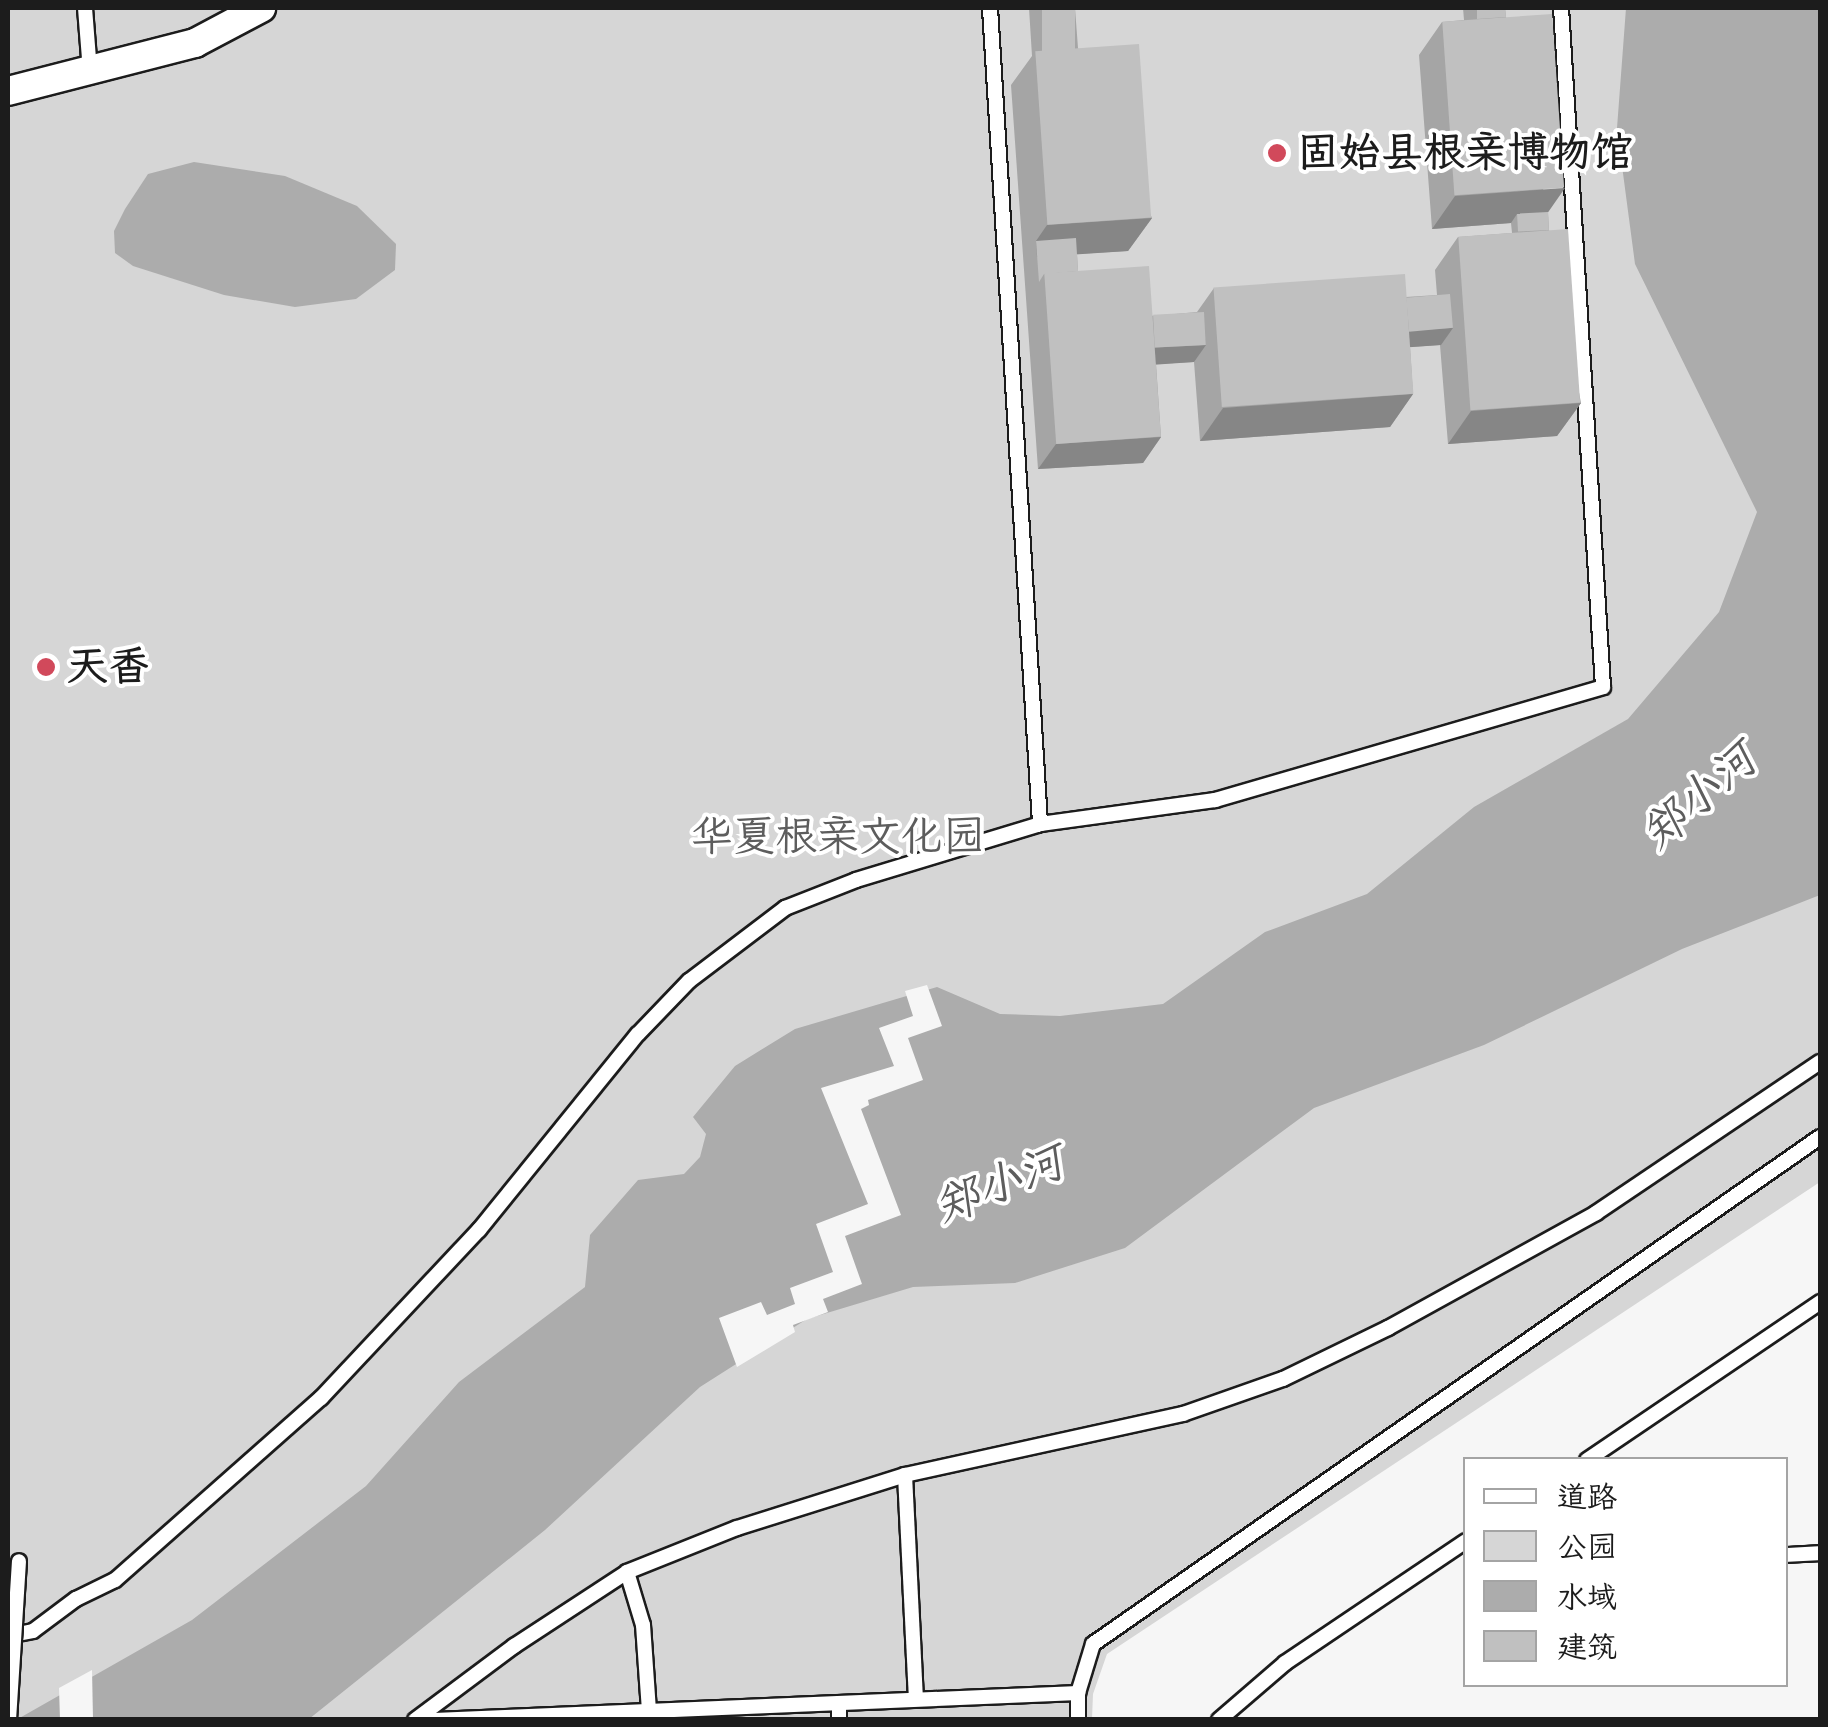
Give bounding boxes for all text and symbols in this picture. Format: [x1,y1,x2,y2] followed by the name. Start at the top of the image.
[1297,128,1633,178] place label: 固始县根亲博物馆
[1266,142,1288,164] marker: 固始县根亲博物馆
[66,642,150,692] place label: 天香
[35,656,57,678] marker: 天香
[1630,732,1768,862] water label: 郑小河
[691,812,985,862] park label: 华夏根亲文化园
[926,1135,1072,1235] water label: 郑小河
[1463,1457,1788,1687] legend
[1557,1478,1617,1516] text: 道路
[1557,1528,1617,1566] text: 公园
[1557,1578,1617,1616] text: 水域
[1557,1628,1617,1666] text: 建筑

